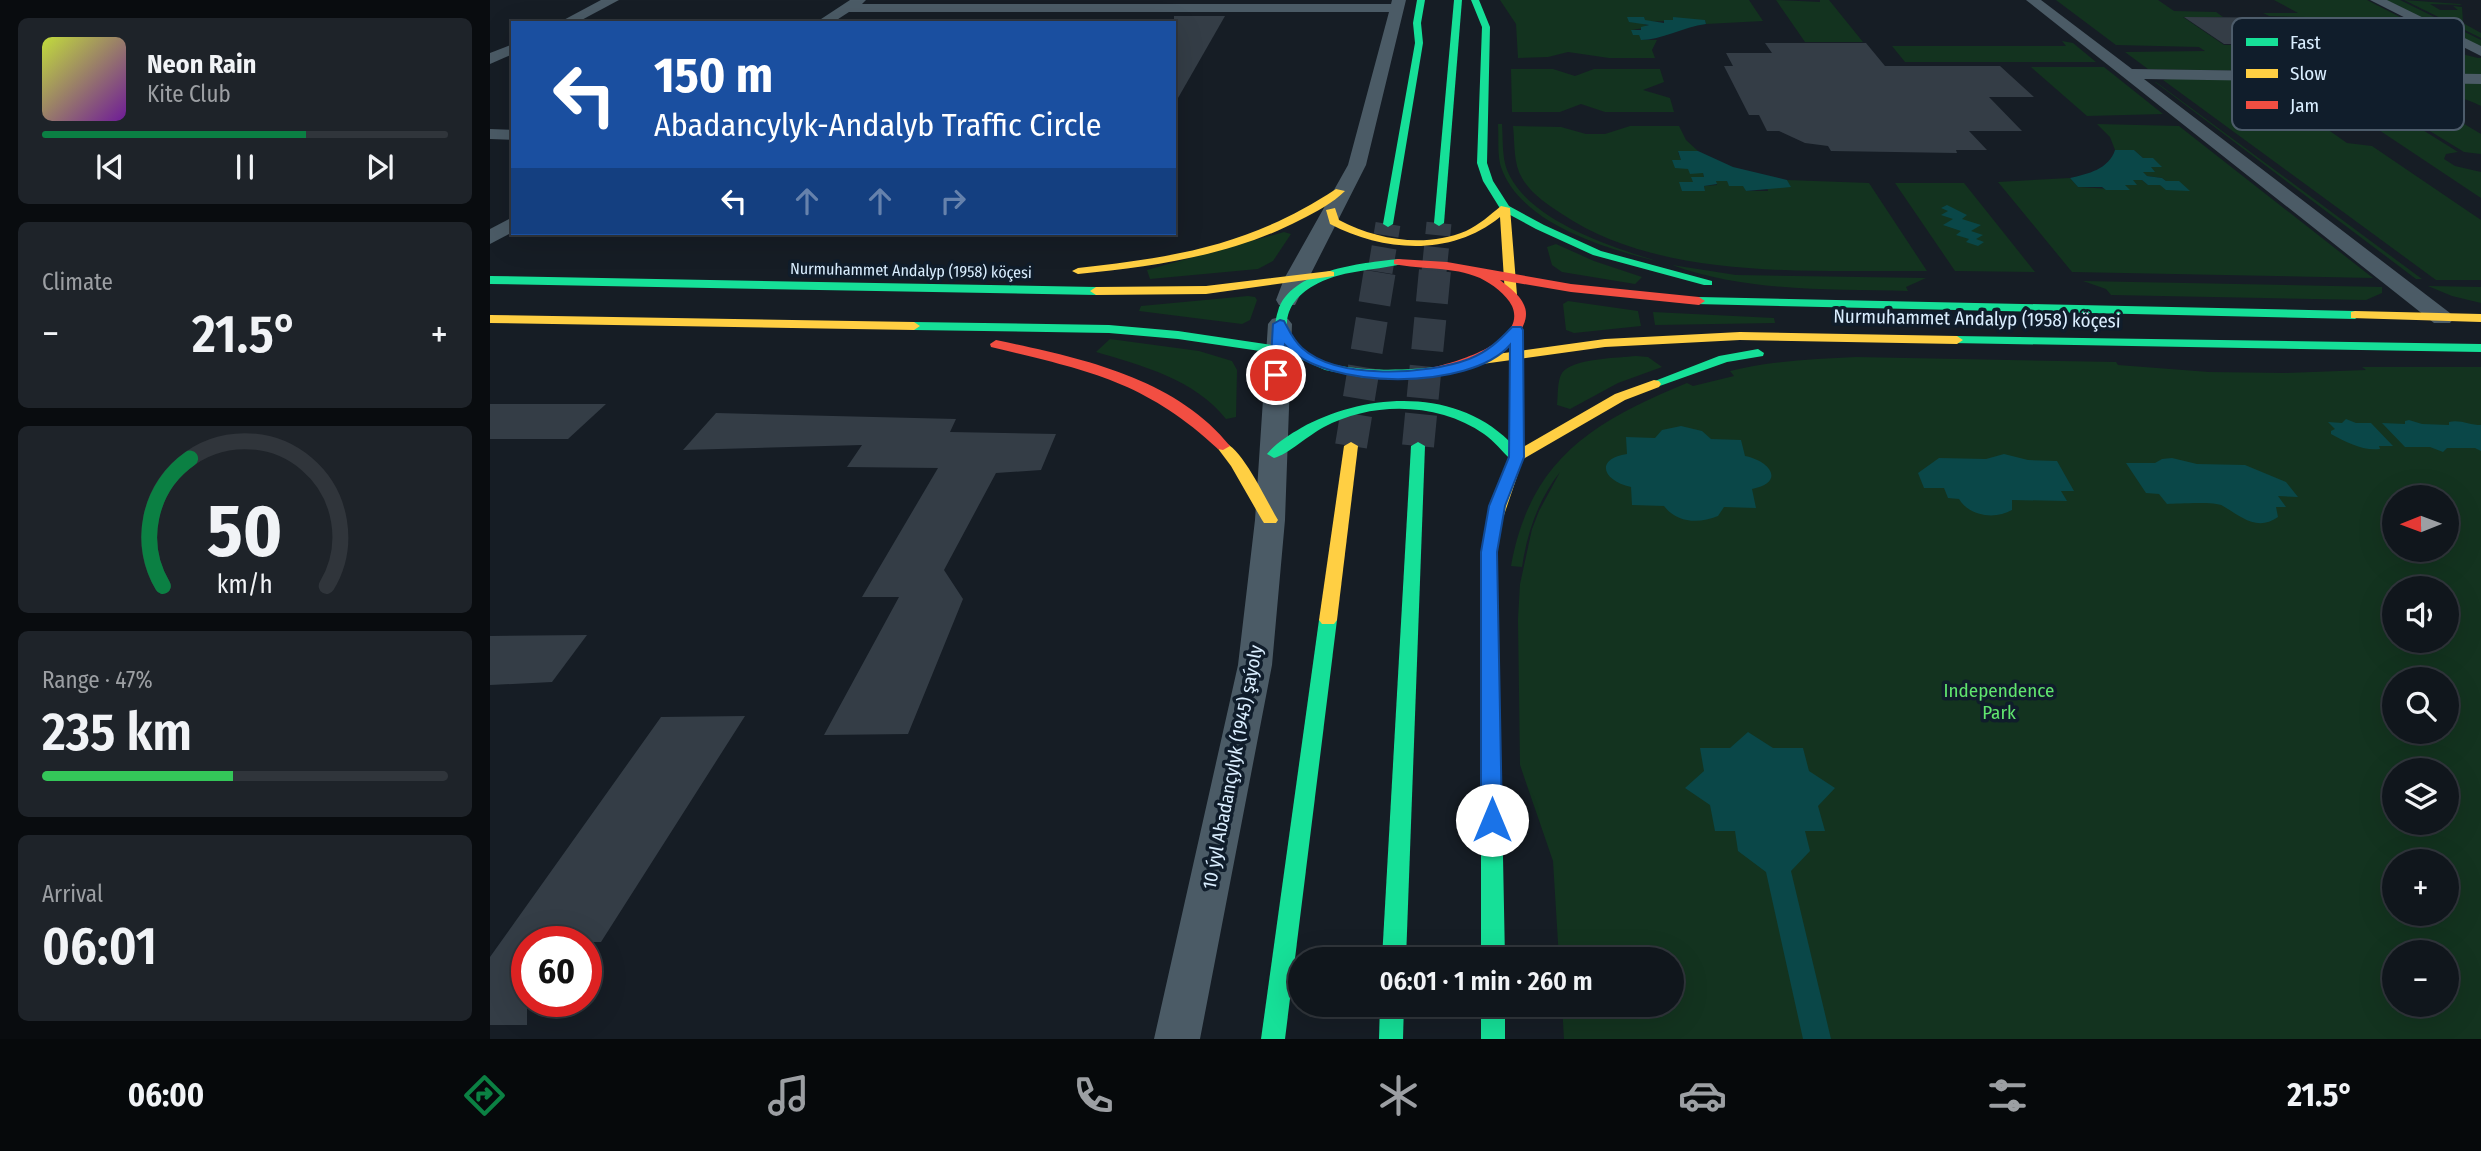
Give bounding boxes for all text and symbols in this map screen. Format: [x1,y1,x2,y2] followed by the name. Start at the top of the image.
[2232,18,2464,130] legend
[2290,31,2321,54] text: Fast
[654,46,773,105] text: 150 m
[147,49,256,80] text: Neon Rain
[539,49,630,140] icon: left
[2290,62,2327,85] text: Slow
[147,80,231,108] text: Kite Club
[2290,94,2319,117] text: Jam
[654,106,1102,144] text: Abadancylyk-Andalyb Traffic Circle
[91,148,129,186] icon: previous
[226,148,264,186] icon: pause
[361,148,399,186] icon: next
[715,182,753,220] icon: left
[788,182,826,220] icon: ahead
[861,182,899,220] icon: ahead
[934,182,972,220] icon: right
[790,259,1032,282] street label: Nurmuhammet Andalyp (1958) köçesi
[42,268,113,296] text: Climate
[192,303,298,366] text: 21.5°
[1833,304,2121,333] street label: Nurmuhammet Andalyp (1958) köçesi
[42,311,59,357] text: −
[431,311,448,357] text: +
[1246,345,1306,405] pin
[1257,356,1295,394] icon: arrive
[2382,485,2459,562] north arrow
[2382,485,2459,1017] map controls
[207,488,283,575] text: 50
[217,569,273,599] text: km/h
[2382,576,2459,653] button: sound
[1198,642,1268,891] street label: 10 ýyl Abadançylyk (1945) şaýoly
[42,666,153,694] text: Range · 47%
[2382,667,2459,744] button: search
[1944,679,2054,724] park label: Independence Park
[42,701,192,764] text: 235 km
[2382,758,2459,835] button: layers
[1455,783,1529,857] position arrow
[2382,849,2459,926] button: +
[42,880,103,908] text: Arrival
[42,915,157,978] text: 06:01
[511,926,602,1017] speed limit sign: 60
[2382,940,2459,1017] button: −
[1379,966,1593,997] text: 06:01 · 1 min · 260 m
[460,1071,509,1120] icon: directions
[764,1071,813,1120] icon: music
[1069,1071,1118,1120] icon: phone
[1374,1071,1423,1120] icon: climate
[1678,1071,1727,1120] icon: car
[1983,1071,2032,1120] icon: filters
[128,1076,204,1114] text: 06:00
[2287,1076,2353,1114] text: 21.5°

